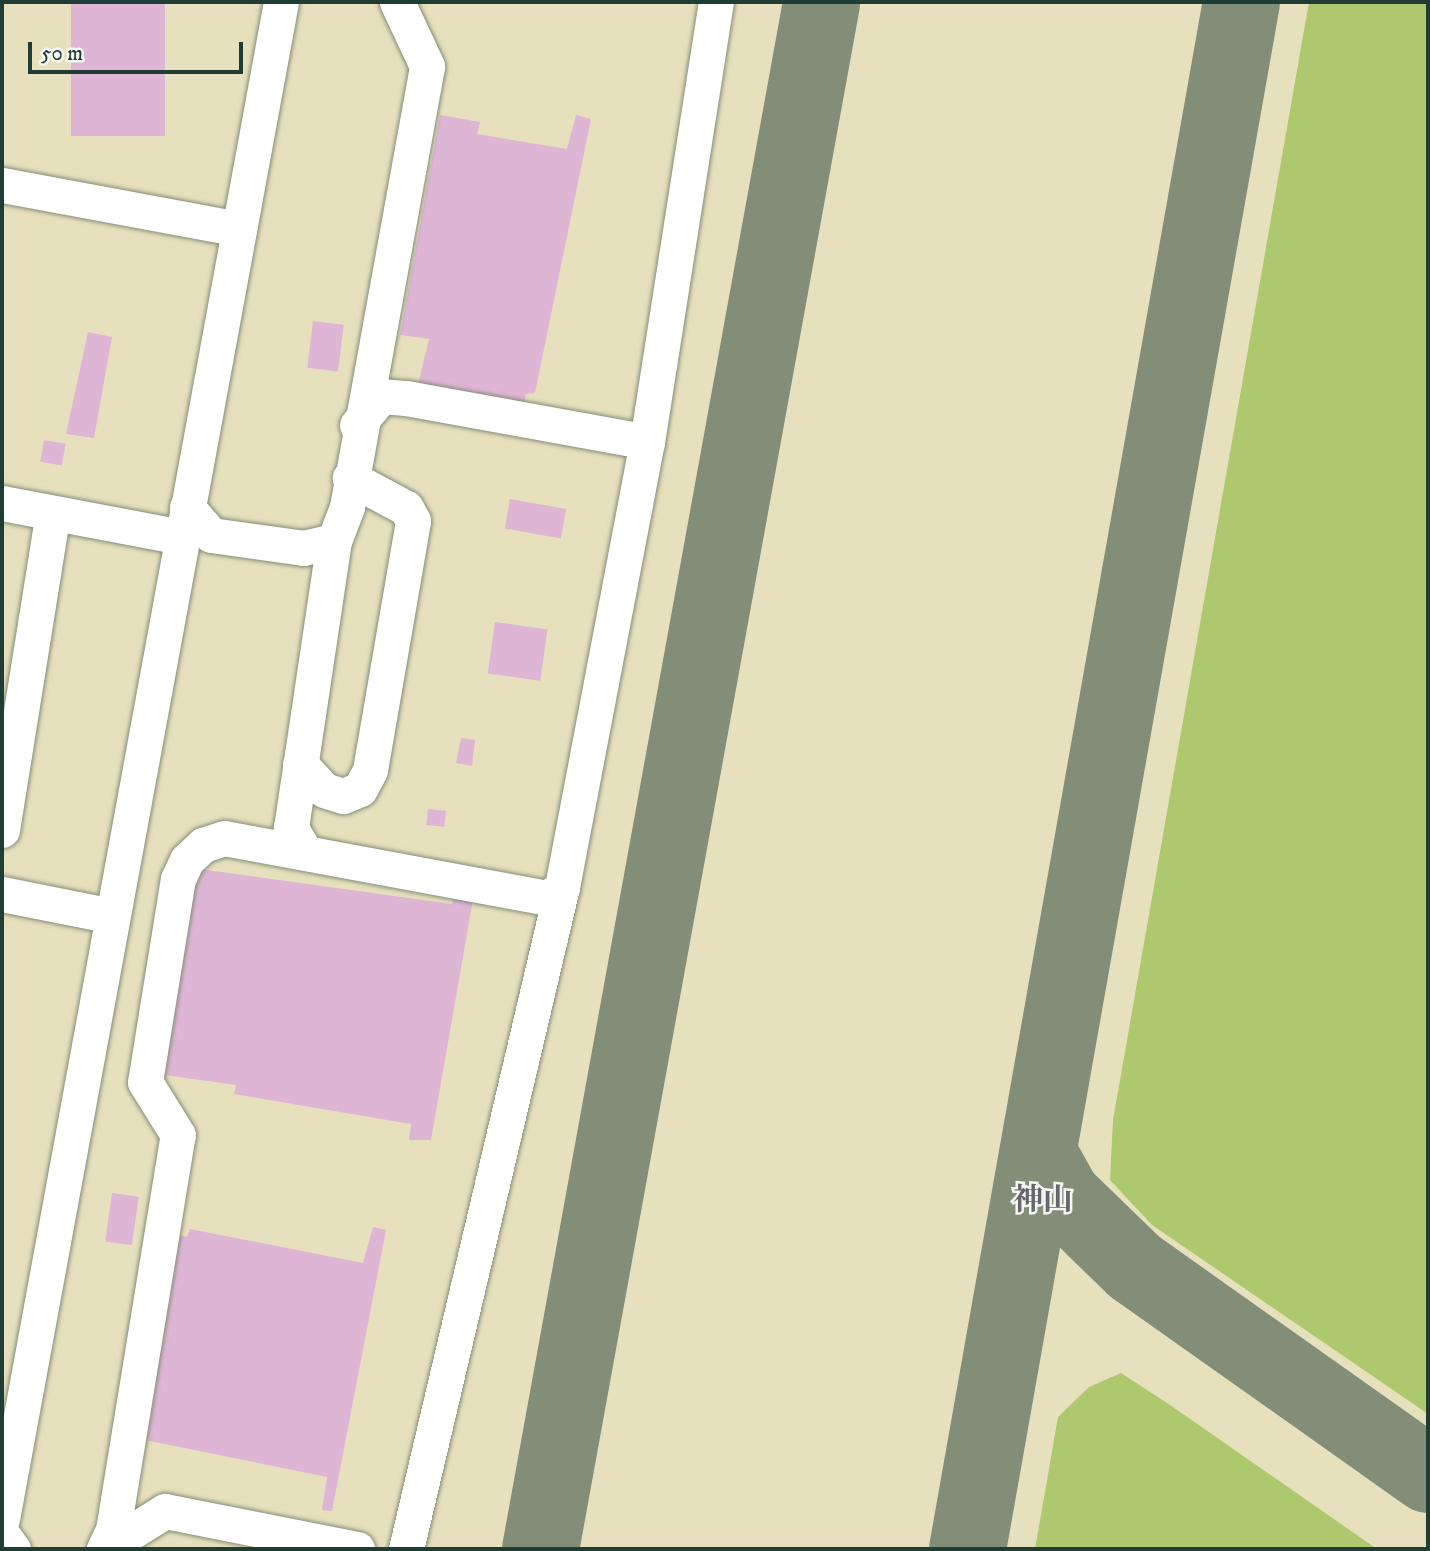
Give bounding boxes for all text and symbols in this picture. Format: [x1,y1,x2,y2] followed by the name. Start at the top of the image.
[32,28,247,72] scale bar
[41,41,83,67] text: 50 m
[1013,1183,1073,1219] district label: 神山

